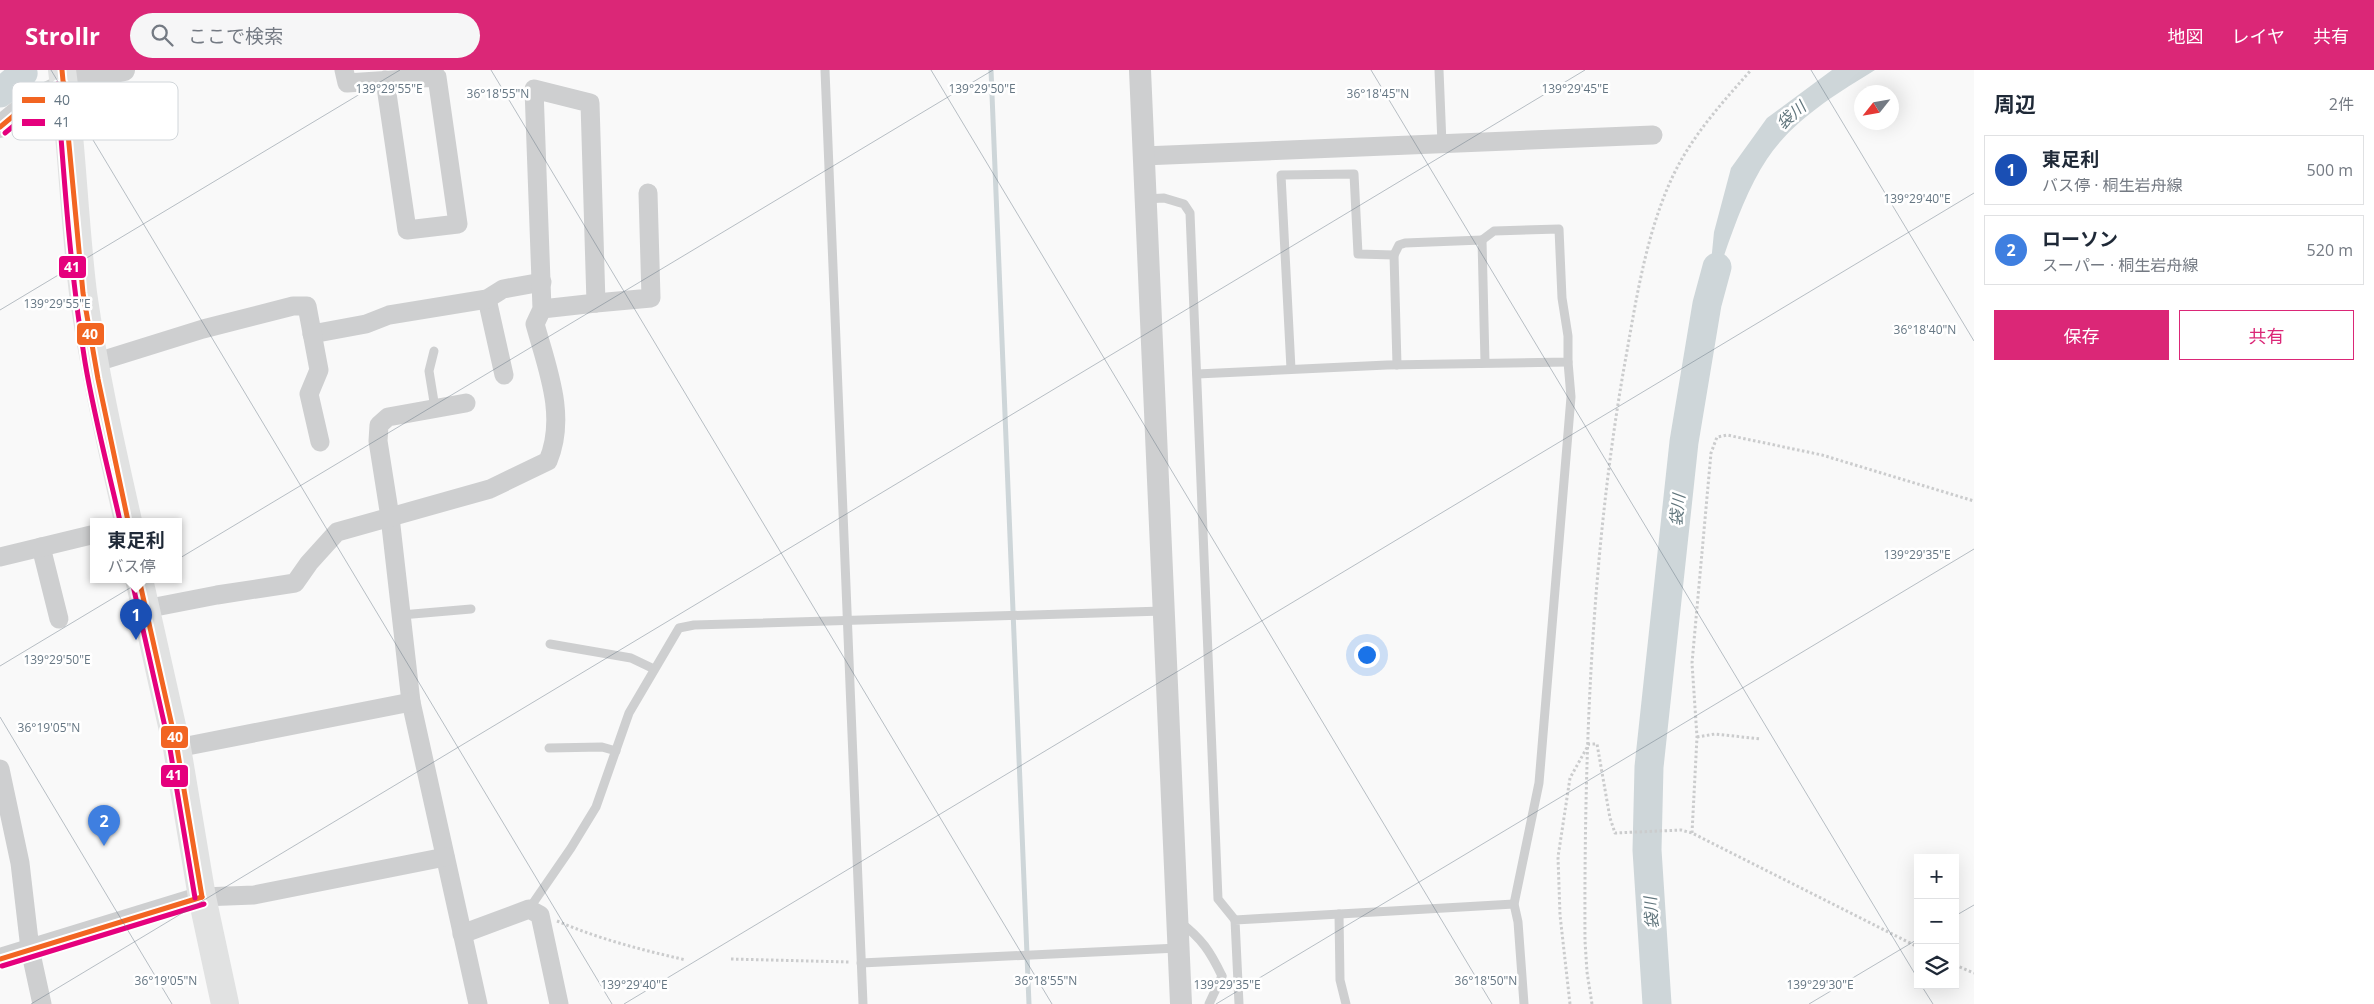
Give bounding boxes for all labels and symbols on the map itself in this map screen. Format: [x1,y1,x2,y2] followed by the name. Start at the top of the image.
[355,80,423,97] text: 139°29'55"E
[948,80,1016,97] text: 139°29'50"E
[1541,80,1609,97] text: 139°29'45"E
[12,82,178,140] legend
[467,85,529,102] text: 36°18'55"N
[1347,85,1409,102] text: 36°18'45"N
[1854,85,1899,130] north arrow
[54,90,70,109] text: 40
[1772,95,1812,134] water label: 袋川
[54,112,70,131] text: 41
[1883,190,1951,207] text: 139°29'40"E
[58,255,87,279] line badge: 41
[64,257,80,276] text: 41
[23,295,91,312] text: 139°29'55"E
[1894,321,1956,338] text: 36°18'40"N
[76,322,105,346] line badge: 40
[82,324,98,343] text: 40
[1664,491,1690,527] water label: 袋川
[1883,546,1951,563] text: 139°29'35"E
[120,599,152,640] pin: 1
[1354,642,1380,668] your location
[23,651,91,668] text: 139°29'50"E
[18,719,80,736] text: 36°19'05"N
[160,725,189,749] line badge: 40
[167,727,183,746] text: 40
[160,764,189,788] line badge: 41
[166,765,182,784] text: 41
[88,805,120,846] pin: 2
[1639,894,1663,930] water label: 袋川
[135,972,197,989] text: 36°19'05"N
[1015,972,1077,989] text: 36°18'55"N
[1455,972,1517,989] text: 36°18'50"N
[600,976,668,993] text: 139°29'40"E
[1193,976,1261,993] text: 139°29'35"E
[1786,976,1854,993] text: 139°29'30"E

